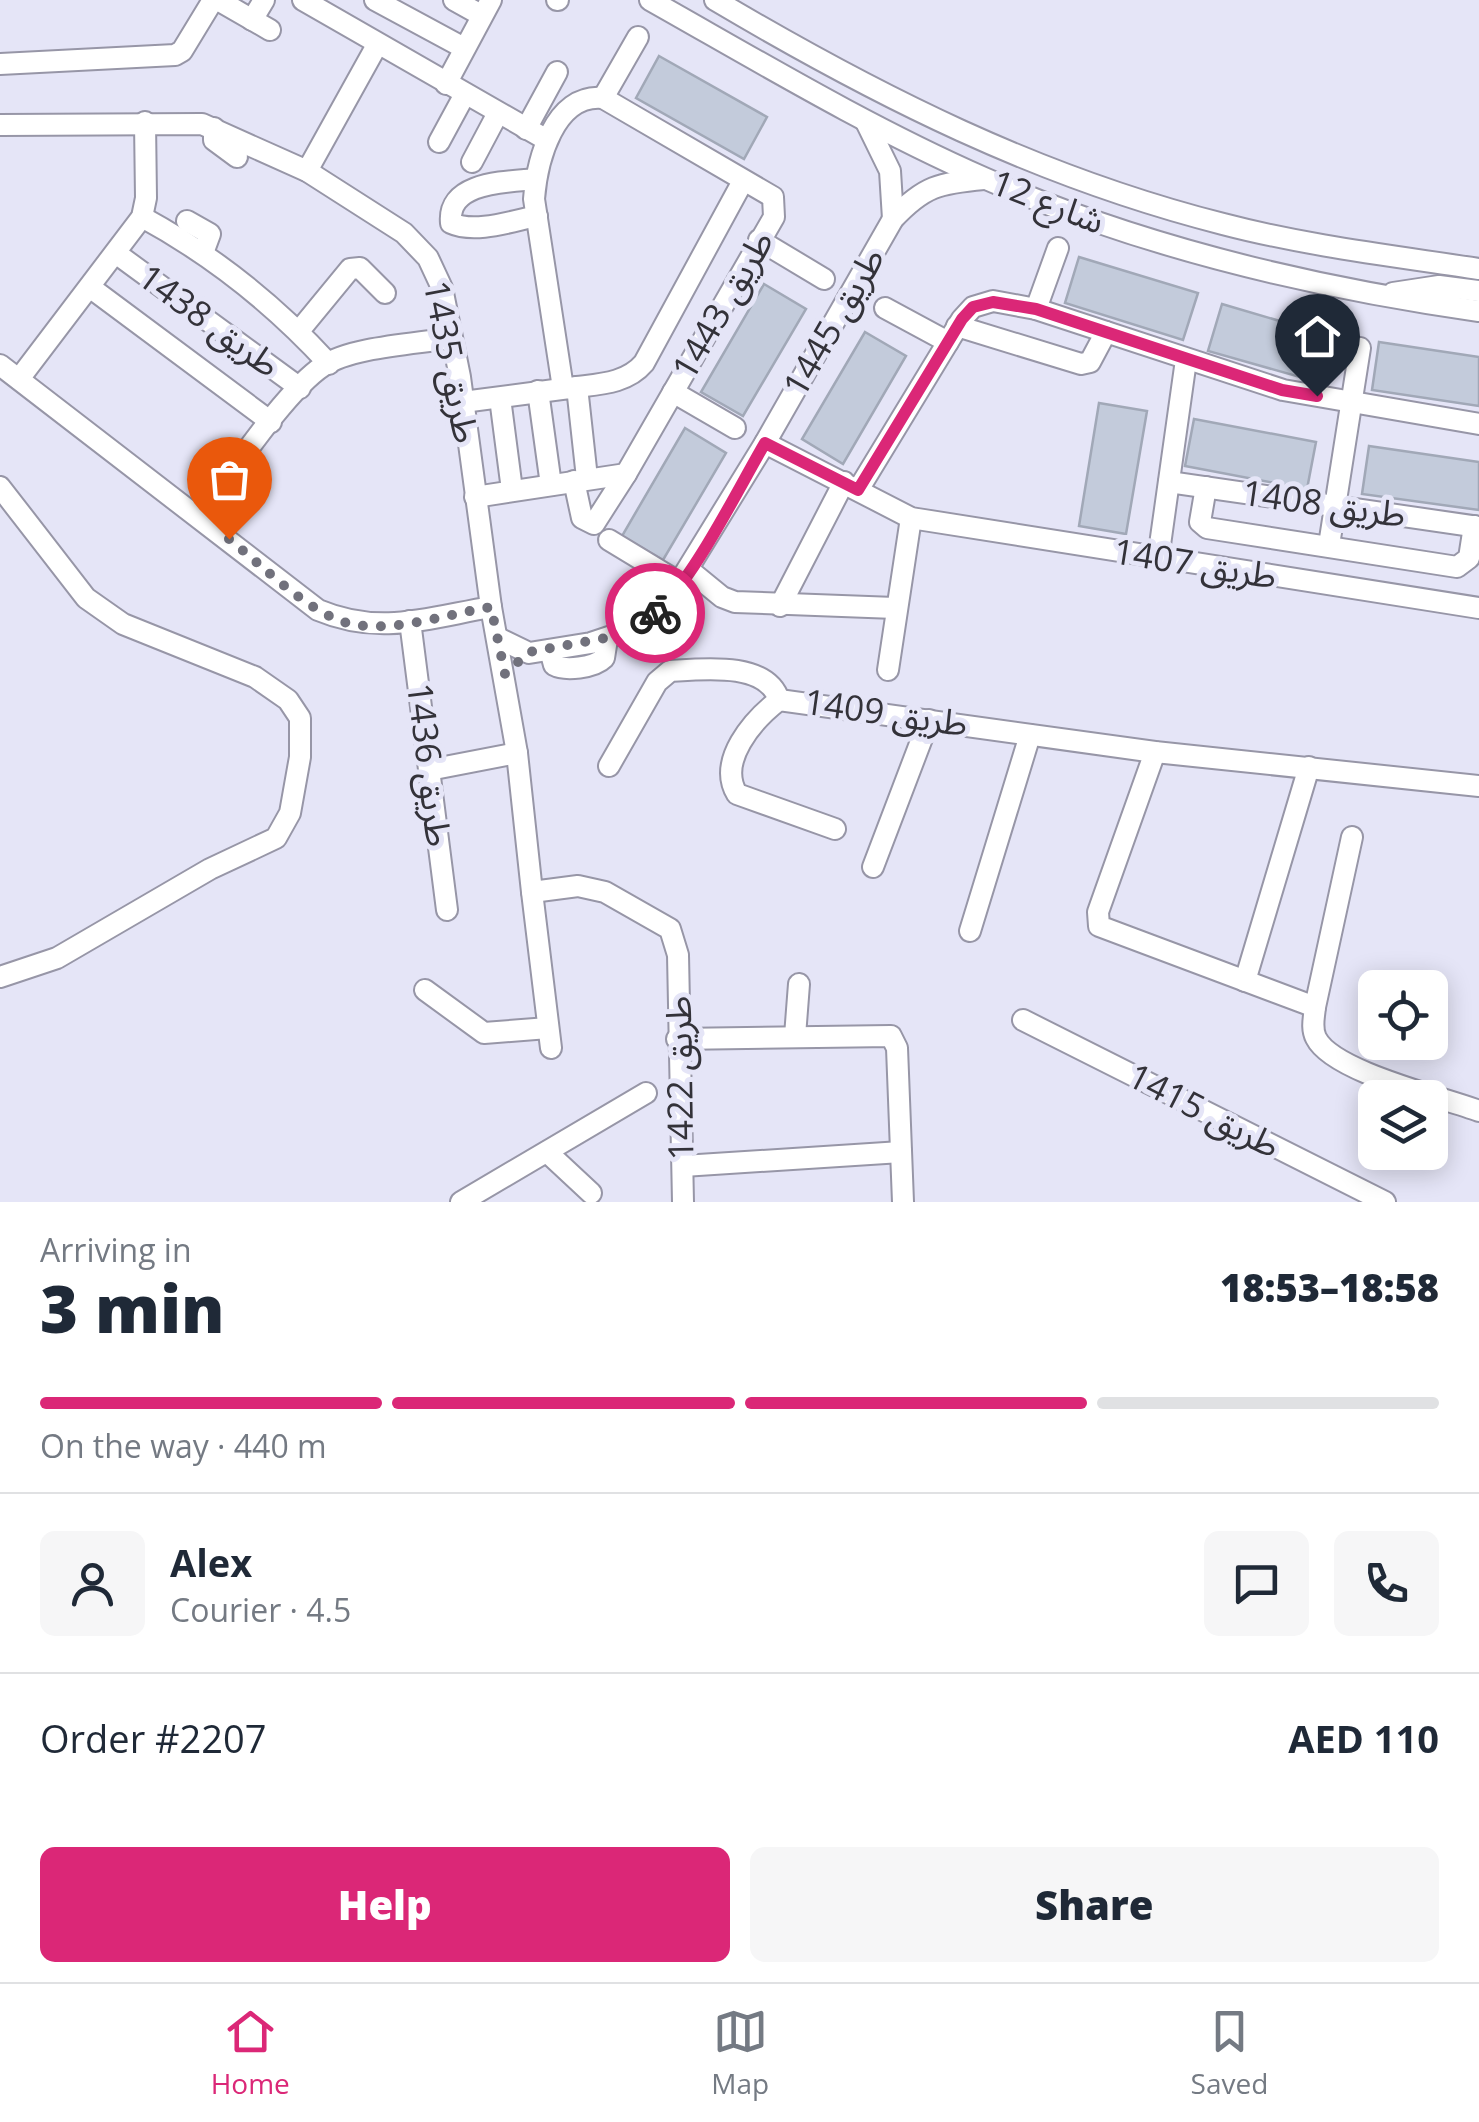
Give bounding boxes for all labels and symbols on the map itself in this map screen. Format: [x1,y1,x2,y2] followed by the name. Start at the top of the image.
[984,158,1112,247] street label: شارع 12
[660,221,783,387] street label: طريق 1443
[771,238,894,404] street label: طريق 1445
[130,252,290,387] street label: طريق 1438
[414,277,491,447] street label: طريق 1435
[1275,294,1360,397] pin
[187,437,272,540] pin
[1240,468,1409,537] street label: طريق 1408
[1110,526,1280,599] street label: طريق 1407
[605,563,705,663] courier
[802,677,971,746] street label: طريق 1409
[397,680,464,849] street label: طريق 1436
[654,995,703,1161] street label: طريق 1422
[1121,1051,1289,1168] street label: طريق 1415

